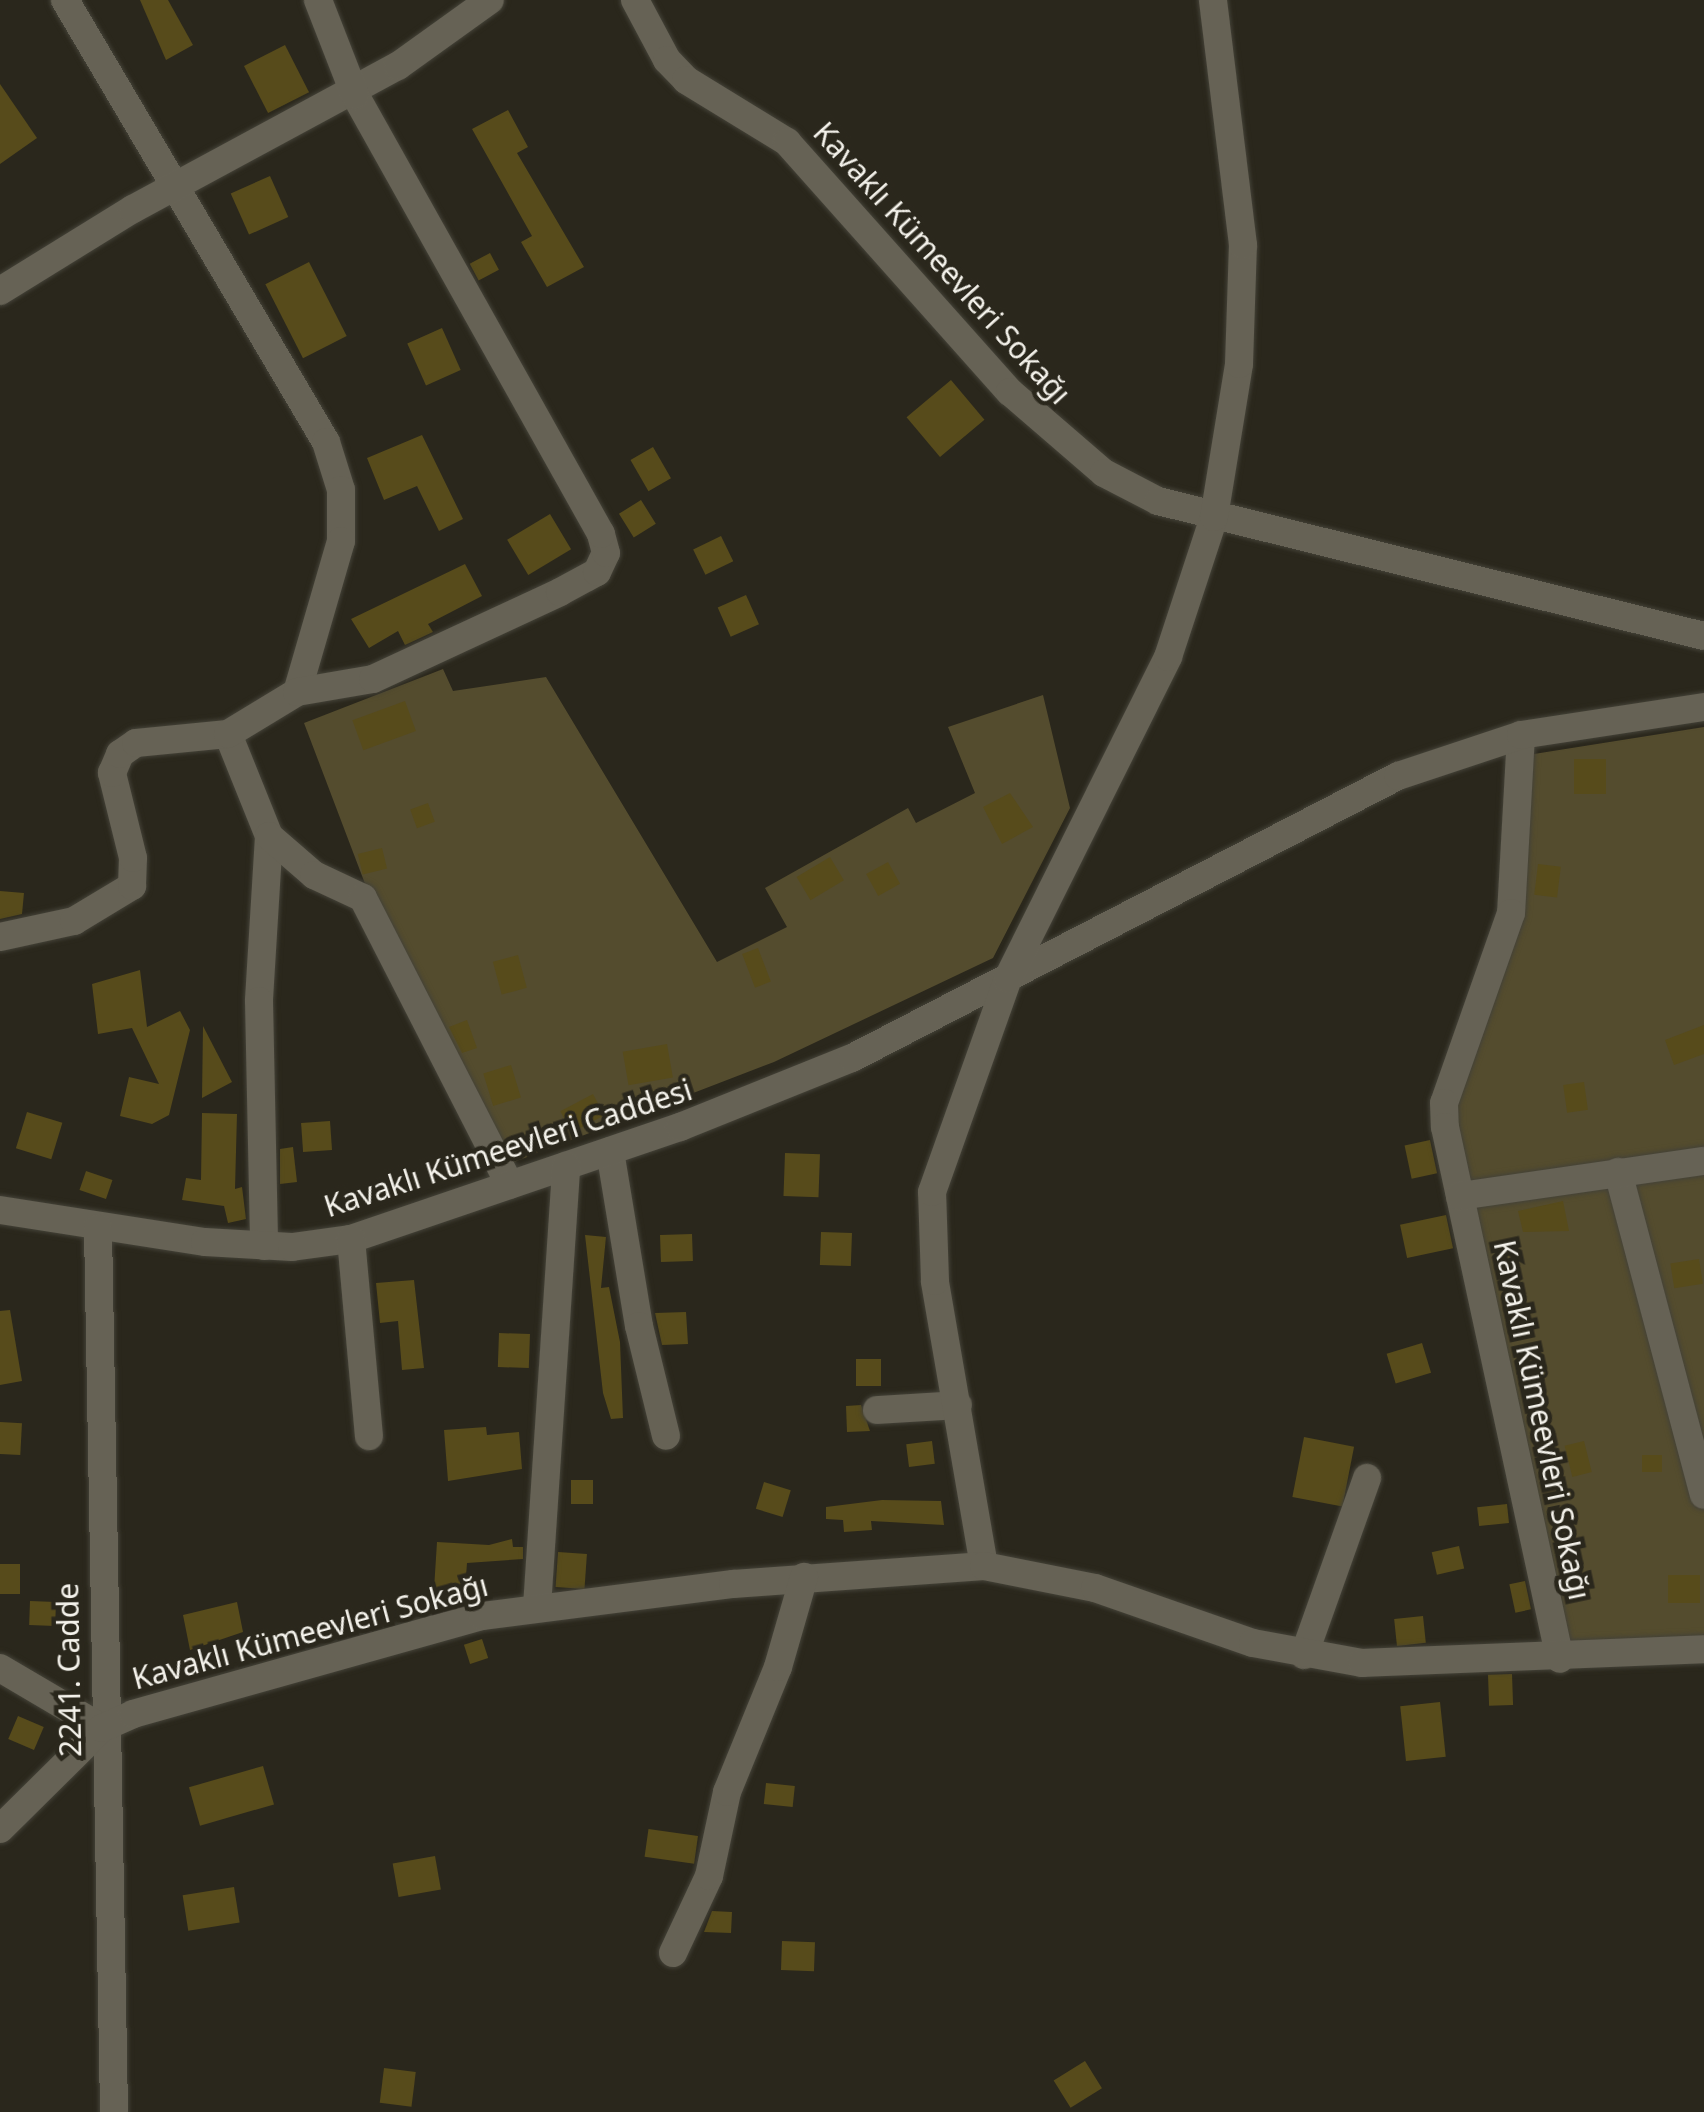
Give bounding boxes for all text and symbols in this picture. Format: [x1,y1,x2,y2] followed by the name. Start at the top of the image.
[806,115,1078,411] street label: Kavaklı Kümeevleri Sokağı
[319,1071,697,1225] street label: Kavaklı Kümeevleri Caddesi
[1486,1237,1598,1603] street label: Kavaklı Kümeevleri Sokağı
[128,1567,492,1697] street label: Kavaklı Kümeevleri Sokağı
[49,1583,89,1757] street label: 2241. Cadde

